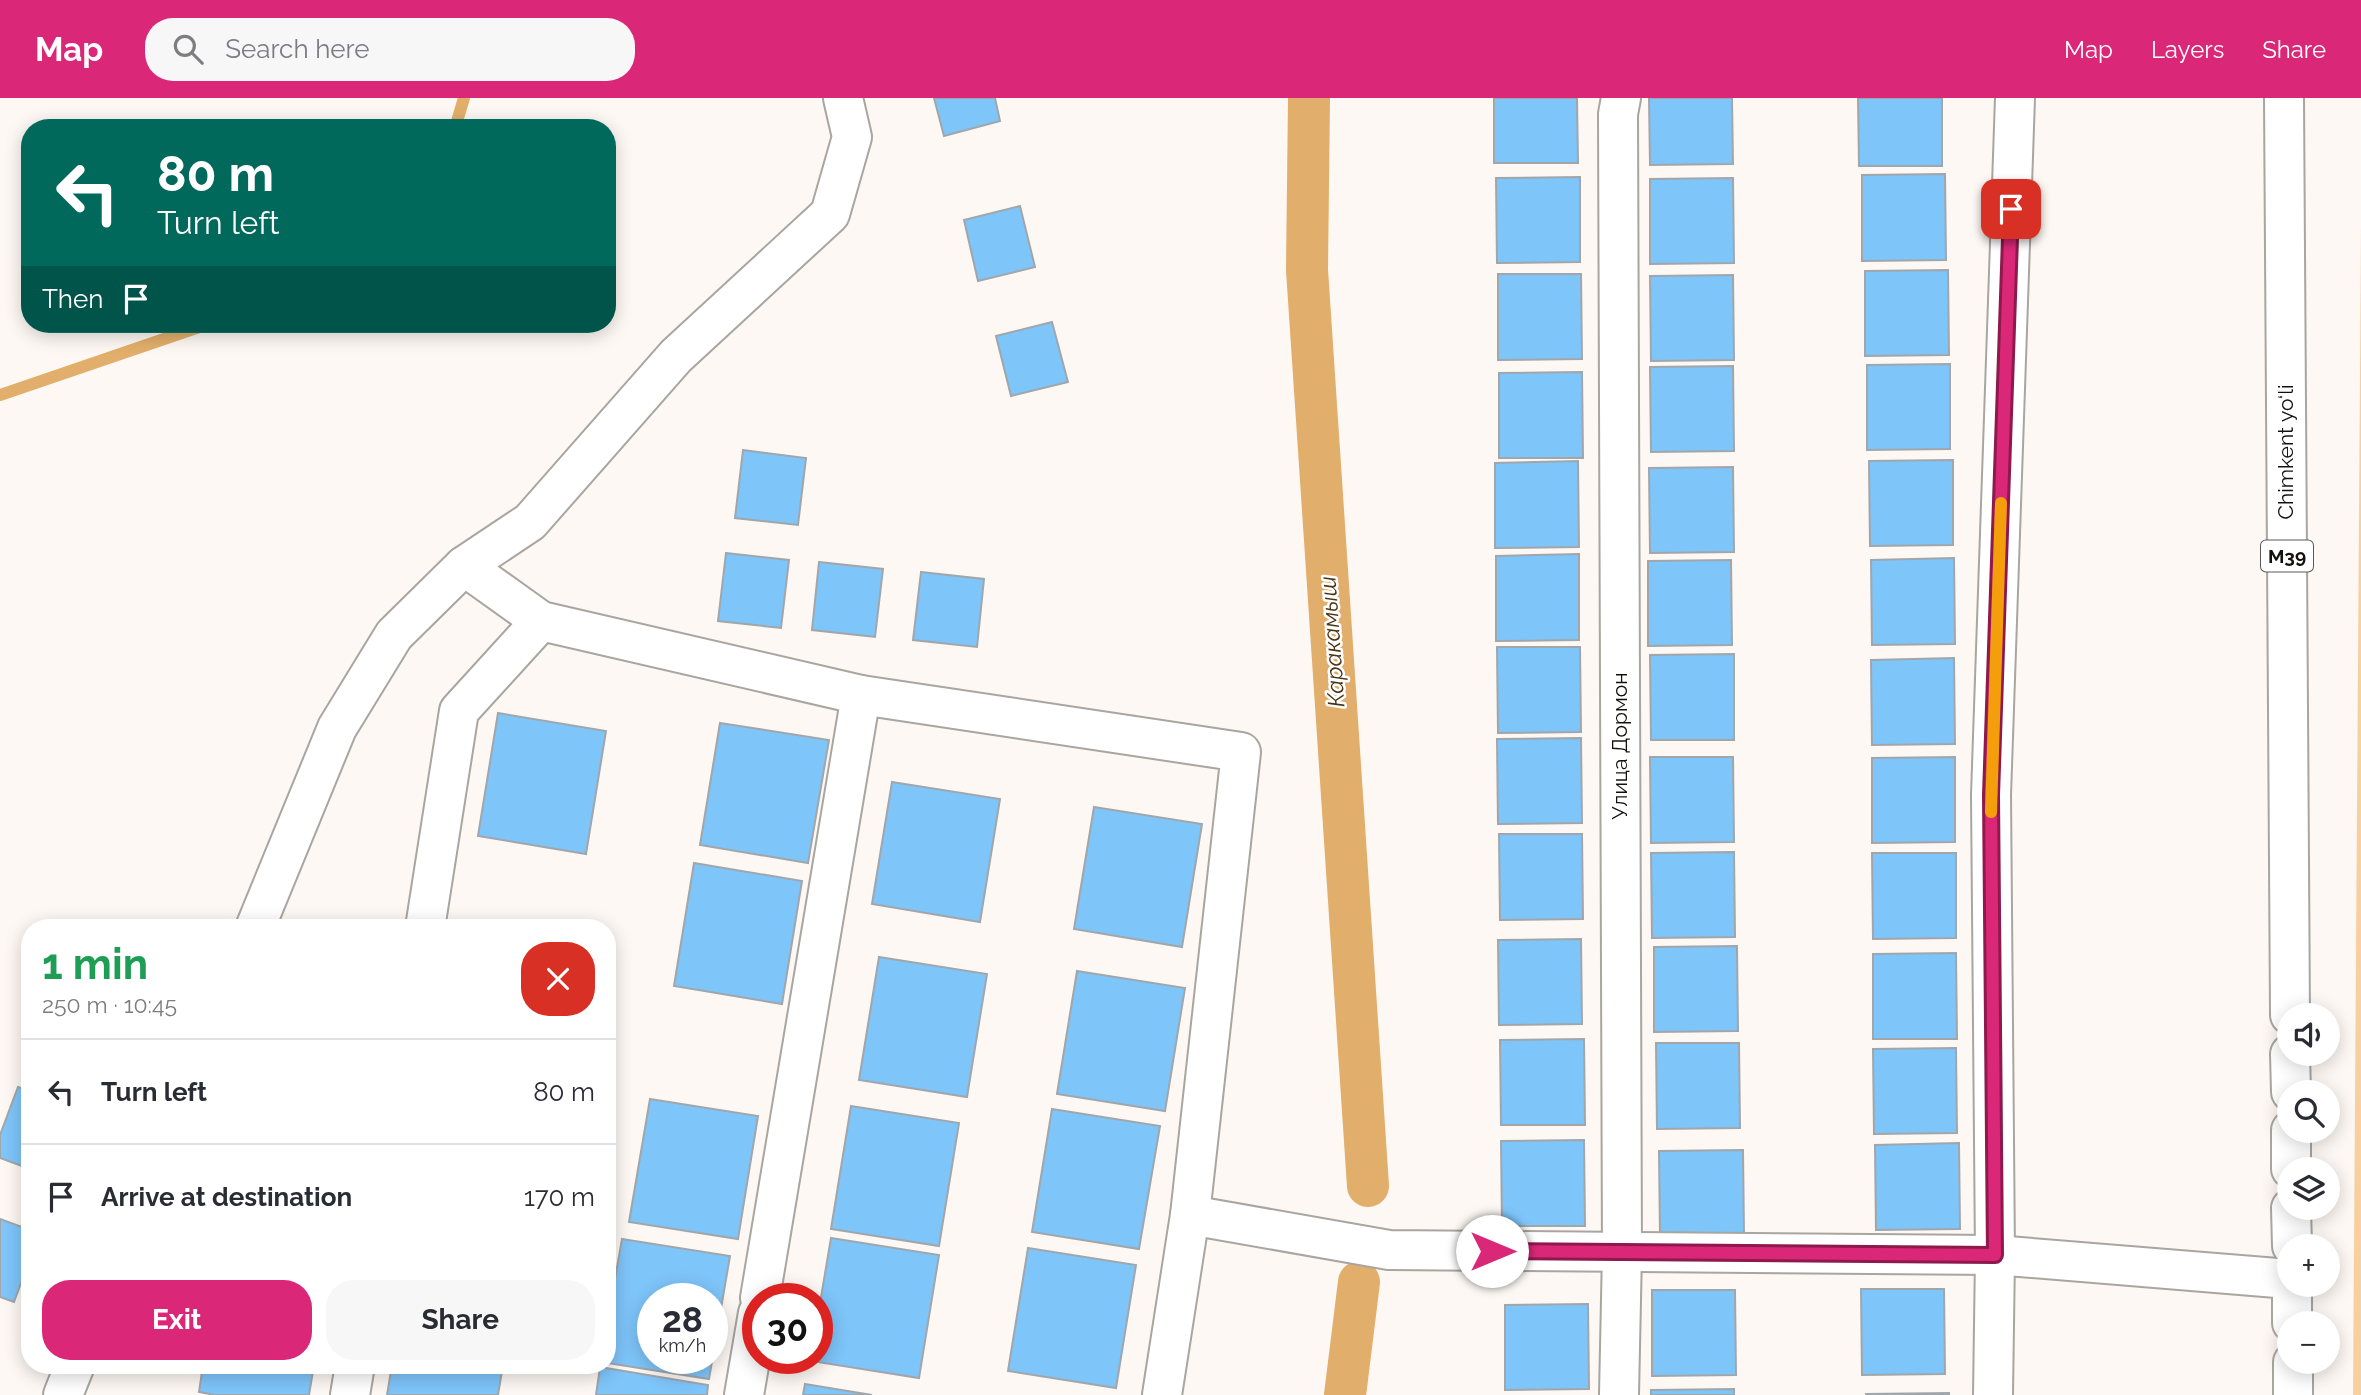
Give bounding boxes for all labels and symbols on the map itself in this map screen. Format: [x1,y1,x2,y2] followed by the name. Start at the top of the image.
[1981,179,2041,239] pin
[2273,385,2298,519] street label: Chimkent yo‘li
[2261,540,2313,572] road number: M39
[1313,576,1350,708] water label: Каракамыш
[1607,673,1632,819] street label: Улица Дормон
[1455,1214,1529,1288] position arrow
[742,1283,833,1374] speed limit sign: 30

